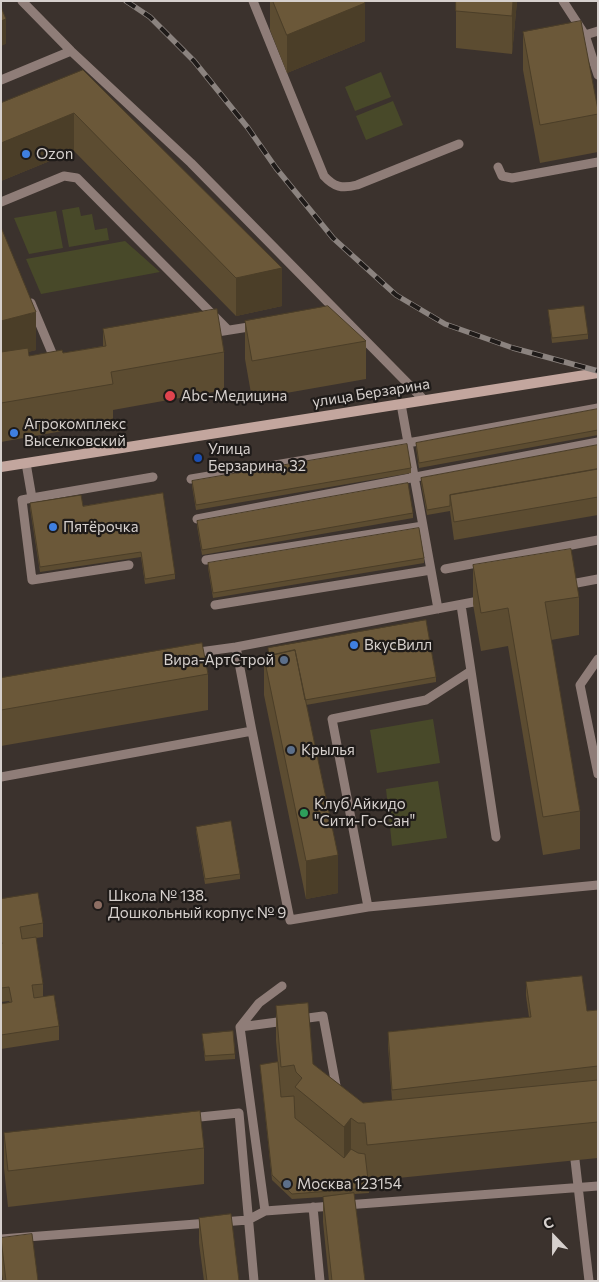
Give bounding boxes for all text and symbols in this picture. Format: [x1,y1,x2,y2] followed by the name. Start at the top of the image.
[36,145,73,163] place label: Ozon
[20,148,32,160] marker: Ozon
[311,375,431,411] street label: улица Берзарина
[181,387,287,405] place label: Abc-Медицина
[163,389,177,403] marker: Abc-Медицина
[24,415,126,450] place label: Агрокомплекс Выселковский
[8,427,20,439] marker: Агрокомплекс Выселковский
[208,440,306,475] place label: Улица Берзарина, 32
[192,452,204,464] marker: Улица Берзарина, 32
[63,518,138,536] place label: Пятёрочка
[47,521,59,533] marker: Пятёрочка
[364,636,432,654] place label: ВкусВилл
[348,639,360,651] marker: ВкусВилл
[164,651,274,669] place label: Вира-АртСтрой
[278,654,290,666] marker: Вира-АртСтрой
[301,741,355,759] place label: Крылья
[285,744,297,756] marker: Крылья
[314,795,415,830] place label: Клуб Айкидо "Сити-Го-Сан"
[298,807,310,819] marker: Клуб Айкидо "Сити-Го-Сан"
[108,887,286,922] place label: Школа № 138. Дошкольный корпус № 9
[92,899,104,911] marker: Школа № 138. Дошкольный корпус № 9
[297,1175,402,1193] place label: Москва 123154
[281,1178,293,1190] marker: Москва 123154
[529,1212,579,1262] north arrow
[541,1213,556,1232] text: С

